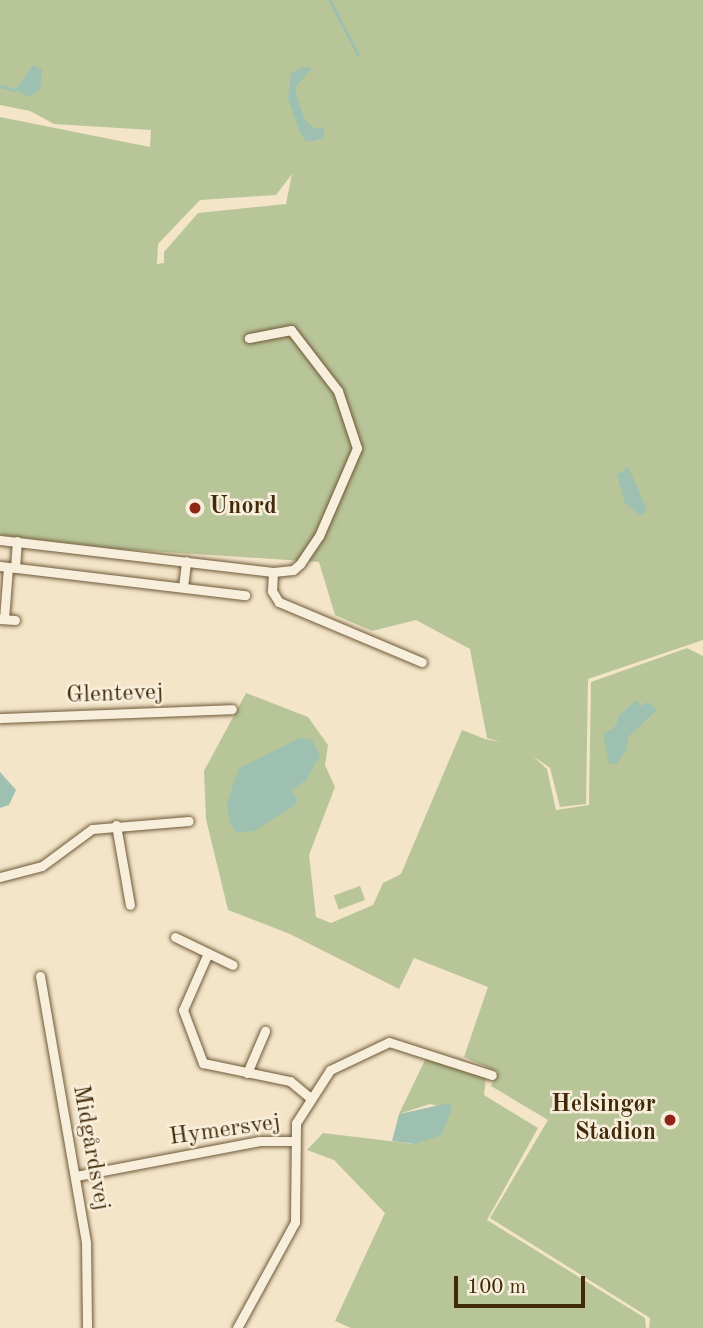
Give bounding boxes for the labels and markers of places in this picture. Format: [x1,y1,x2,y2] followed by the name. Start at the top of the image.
[209,494,277,522] place label: Unord
[187,500,203,516] marker: Unord
[551,1092,656,1148] place label: Helsingør Stadion
[662,1112,678,1128] marker: Helsingør Stadion

